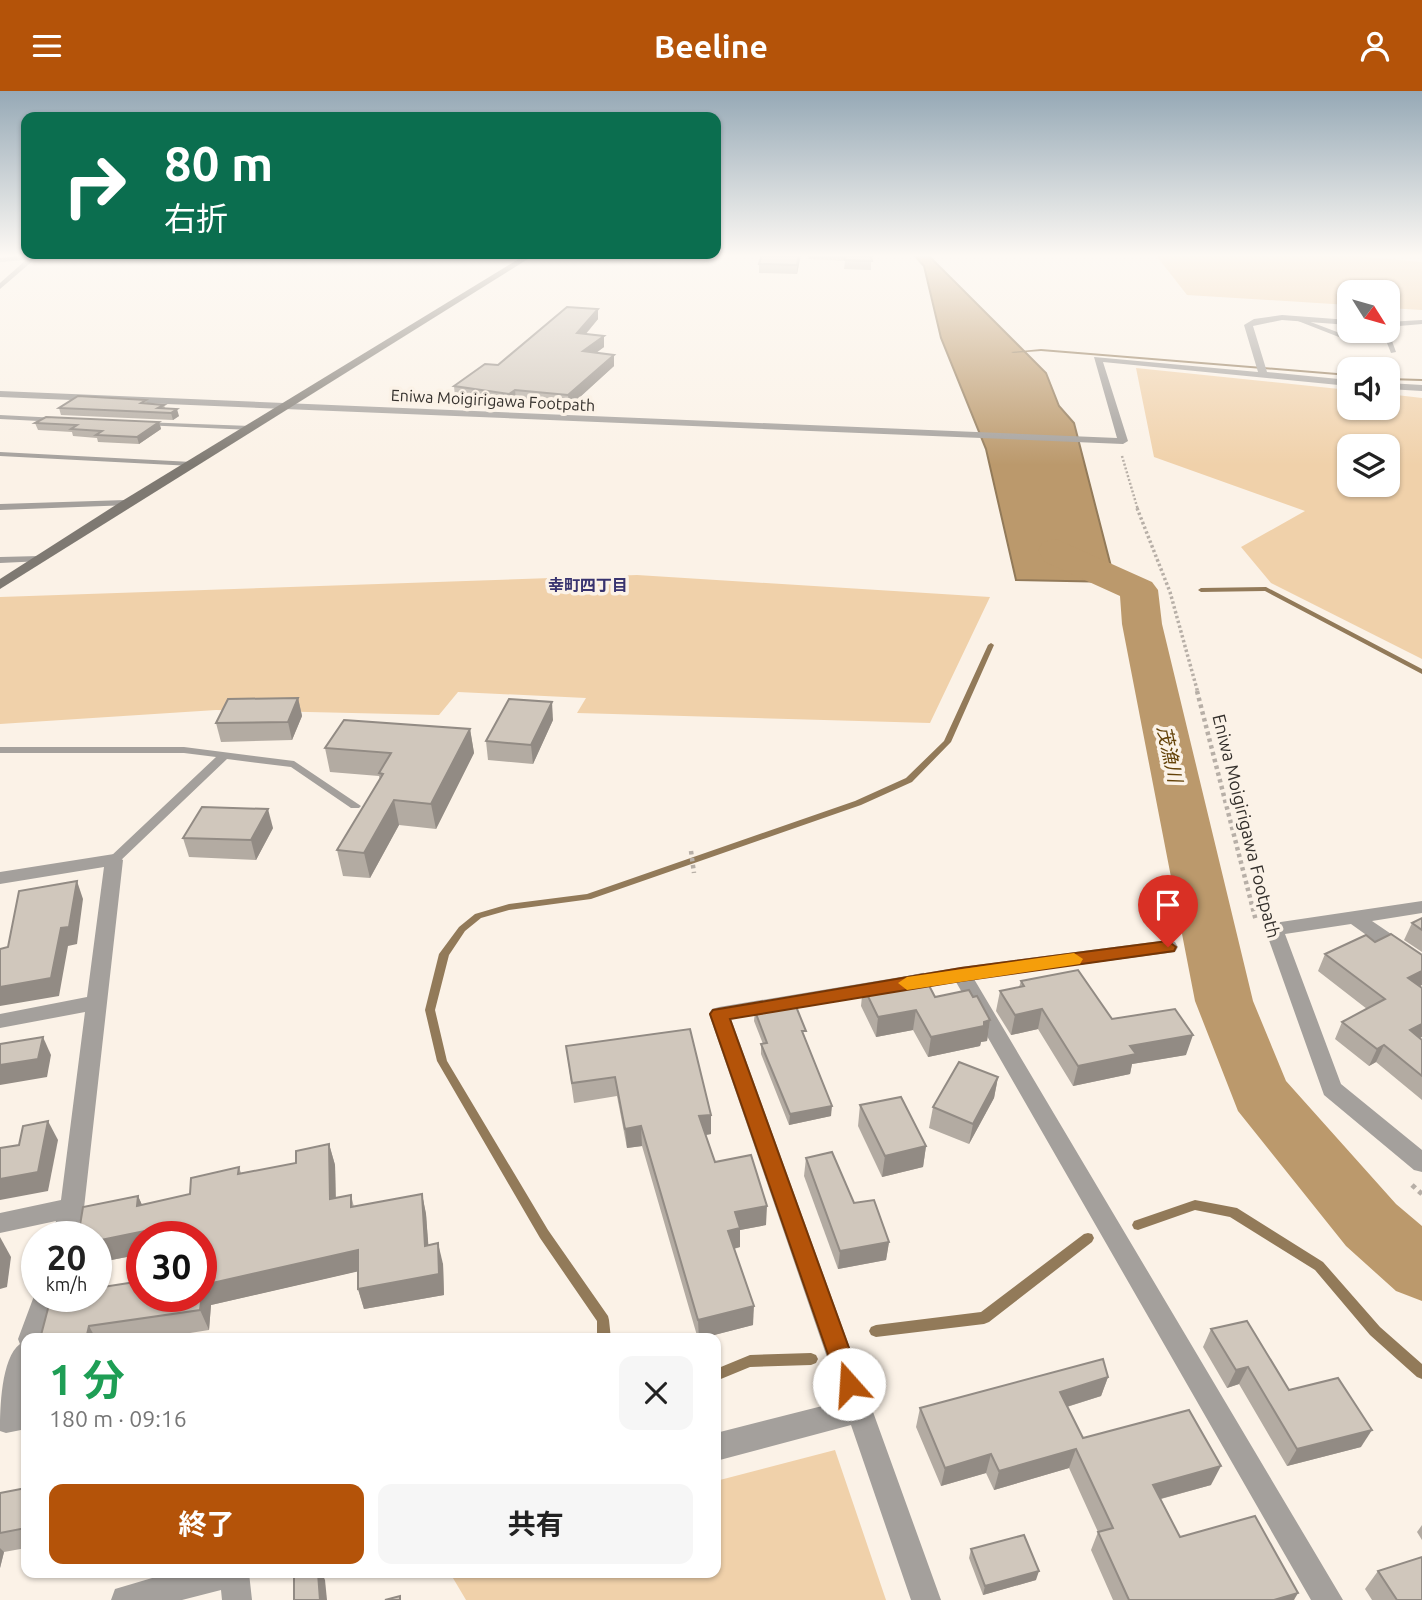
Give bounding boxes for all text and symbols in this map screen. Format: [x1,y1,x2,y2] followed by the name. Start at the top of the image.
[28,27,66,65] icon: menu
[1356,27,1394,65] icon: person
[654,28,768,64] text: Beeline
[164,135,273,190] text: 80 m
[49,140,140,231] icon: right
[164,200,228,236] text: 右折
[1337,280,1400,343] north arrow
[1337,280,1400,497] map controls
[1337,357,1400,420] button: sound
[390,386,596,414] street label: Eniwa Moigirigawa Footpath
[1337,434,1400,497] button: layers
[548,576,628,594] district label: 幸町四丁目
[1209,712,1285,940] street label: Eniwa Moigirigawa Footpath
[1153,724,1187,786] water label: 茂漁川
[1138,875,1198,947] pin
[1149,886,1187,924] icon: arrive
[126,1221,217,1312] speed limit sign: 30
[47,1237,86,1277] text: 20
[46,1274,87,1294] text: km/h
[812,1347,886,1421] position arrow
[49,1356,125,1403] text: 1 分
[619,1356,693,1430] button: close
[49,1406,187,1431] text: 180 m · 09:16
[49,1484,364,1564] button: 終了
[378,1484,693,1564] button: 共有

